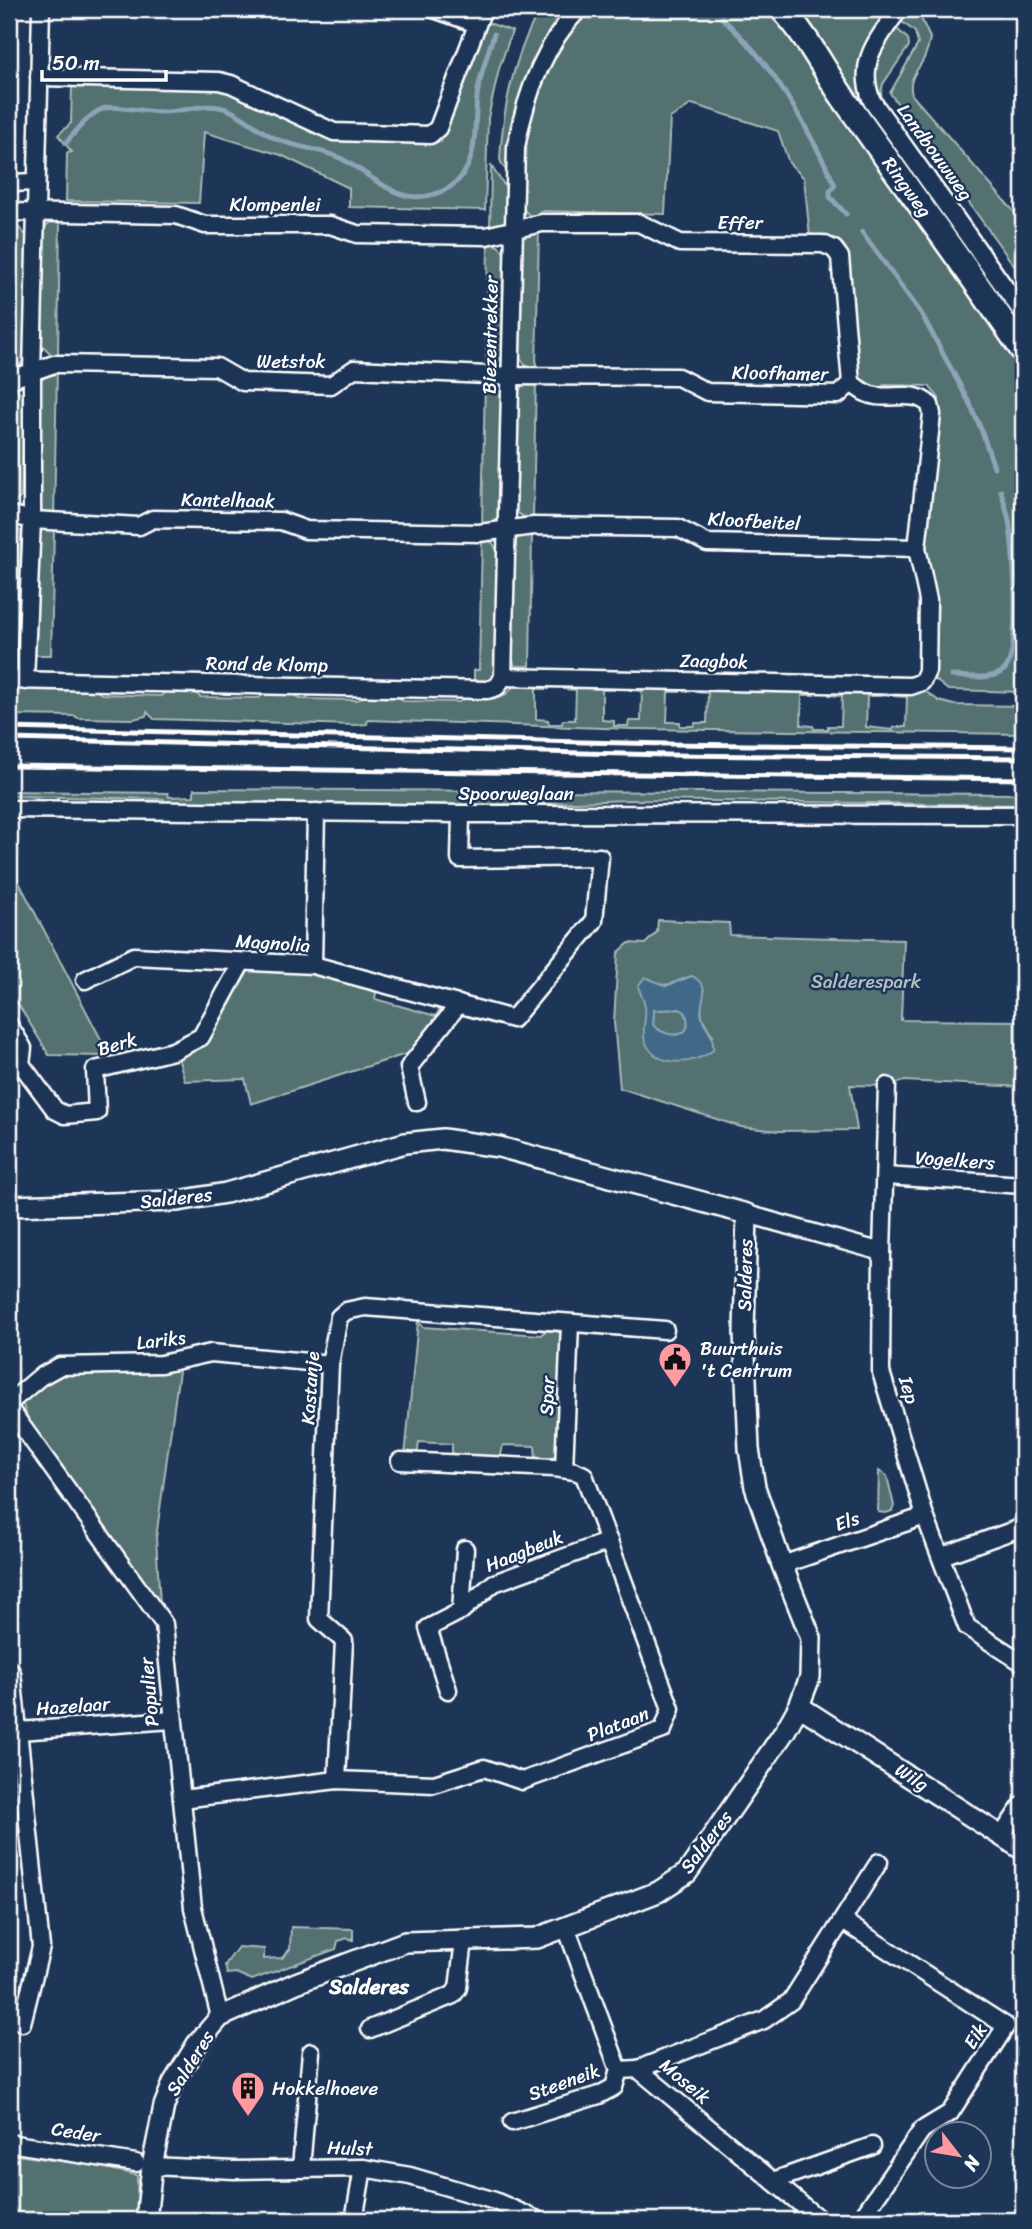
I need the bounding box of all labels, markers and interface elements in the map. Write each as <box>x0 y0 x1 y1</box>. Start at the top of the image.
scale bar <box>42 38 166 82</box>
text: 50 m <box>52 44 100 82</box>
street label: Landbouwweg <box>888 96 982 208</box>
street label: Ringweg <box>873 149 941 225</box>
street label: Klompenlei <box>229 188 321 221</box>
street label: Effer <box>718 206 764 239</box>
street label: Biezentrekker <box>472 274 508 394</box>
street label: Wetstok <box>257 345 326 378</box>
street label: Kloofhamer <box>732 356 830 390</box>
street label: Kantelhaak <box>181 483 275 517</box>
street label: Kloofbeitel <box>707 502 802 540</box>
street label: Zaagbok <box>679 644 749 678</box>
street label: Rond de Klomp <box>206 646 328 682</box>
street label: Spoorweglaan <box>458 777 574 810</box>
street label: Magnolia <box>235 924 312 962</box>
park label: Salderespark <box>811 965 922 998</box>
street label: Berk <box>93 1023 141 1065</box>
street label: Vogelkers <box>914 1141 996 1179</box>
street label: Salderes <box>138 1178 214 1218</box>
street label: Salderes <box>728 1238 762 1311</box>
street label: Lariks <box>135 1321 188 1359</box>
place label: Buurthuis 't Centrum <box>700 1332 792 1387</box>
public building icon: Buurthuis 't Centrum <box>656 1340 694 1389</box>
street label: Kastanje <box>291 1350 329 1426</box>
street label: Iep <box>889 1371 929 1408</box>
street label: Spar <box>530 1375 564 1416</box>
street label: Els <box>830 1501 864 1541</box>
street label: Haagbeuk <box>480 1520 568 1582</box>
street label: Populier <box>129 1655 168 1728</box>
street label: Hazelaar <box>35 1687 112 1725</box>
street label: Plataan <box>582 1697 654 1751</box>
street label: Wilg <box>888 1754 936 1801</box>
street label: Salderes <box>671 1803 741 1881</box>
district label: Salderes <box>328 1968 410 2006</box>
street label: Eik <box>954 2015 996 2056</box>
street label: Salderes <box>157 2023 223 2102</box>
street label: Moseik <box>652 2049 718 2113</box>
street label: Steeneik <box>523 2054 605 2110</box>
building icon: Hokkelhoeve <box>229 2069 267 2118</box>
place label: Hokkelhoeve <box>272 2072 378 2105</box>
street label: Ceder <box>49 2112 104 2152</box>
north arrow <box>923 2120 993 2190</box>
street label: Hulst <box>327 2131 375 2165</box>
text: N <box>954 2148 990 2178</box>

